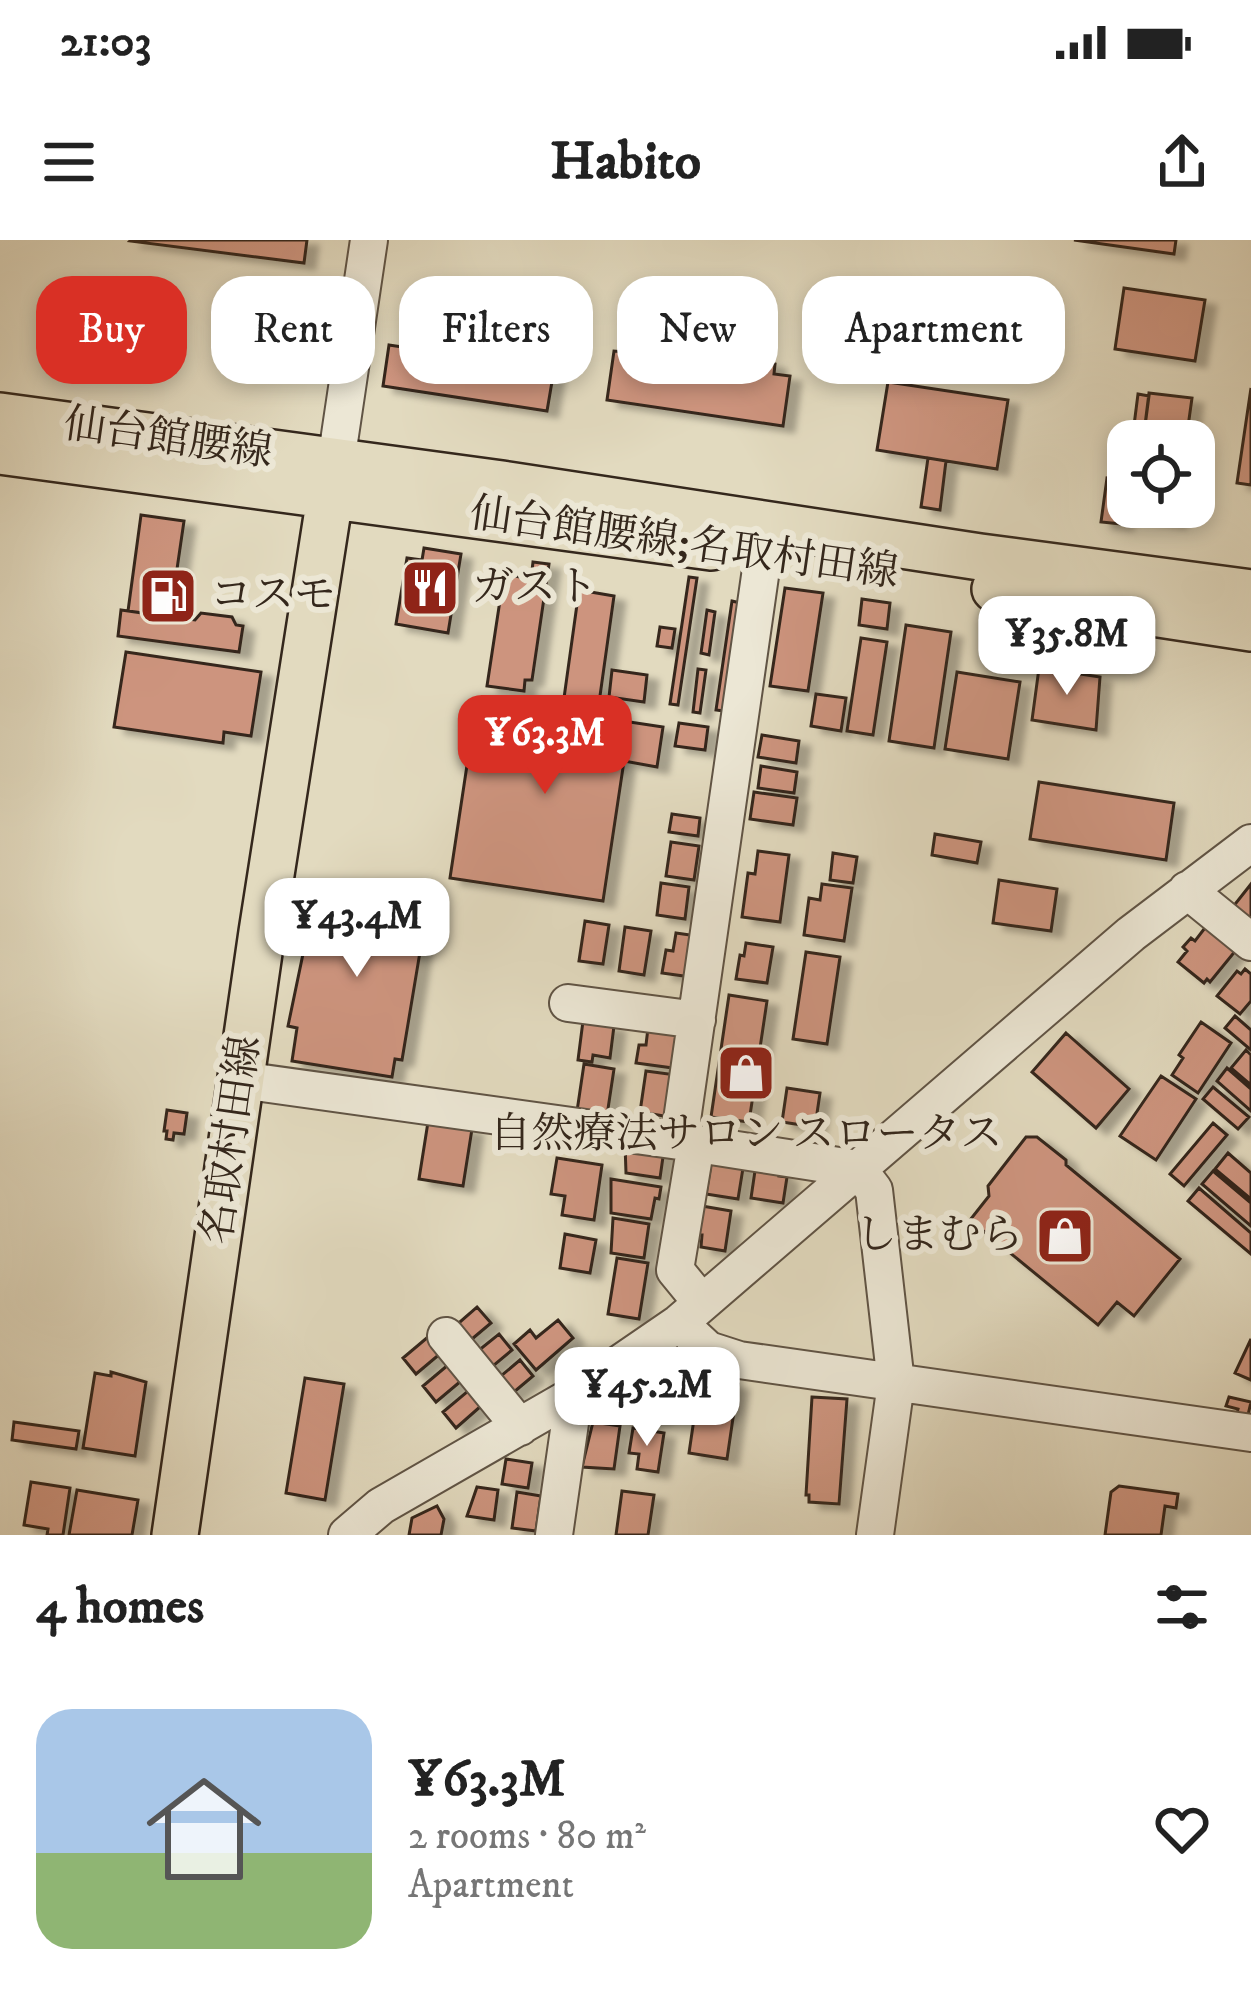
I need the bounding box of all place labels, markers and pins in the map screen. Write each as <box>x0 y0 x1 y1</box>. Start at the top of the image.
restaurant icon: ガスト <box>399 557 461 619</box>
place label: ガスト <box>472 562 598 614</box>
fuel station icon: コスモ <box>137 565 199 627</box>
place label: コスモ <box>210 570 336 622</box>
pin: ¥35.8M <box>969 596 1165 698</box>
pin: ¥63.3M <box>447 695 643 797</box>
pin: ¥43.4M <box>259 878 455 980</box>
shop icon: 自然療法サロン スロータス <box>715 1042 777 1104</box>
place label: 自然療法サロン スロータス <box>489 1109 1003 1161</box>
shop icon: しまむら <box>1034 1205 1096 1267</box>
place label: しまむら <box>855 1210 1023 1262</box>
pin: ¥45.2M <box>549 1347 745 1449</box>

